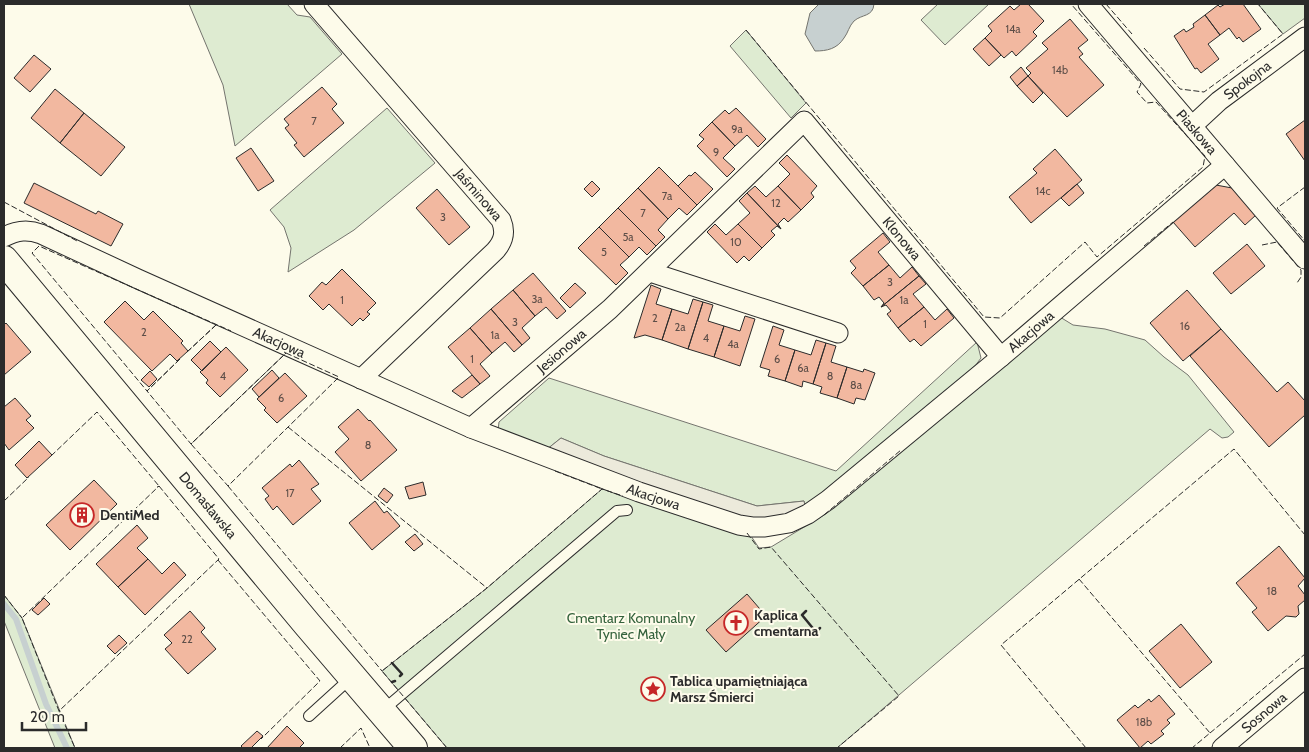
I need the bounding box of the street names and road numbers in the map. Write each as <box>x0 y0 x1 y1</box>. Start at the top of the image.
street label: Spokojna <box>1220 56 1275 104</box>
street label: Piaskowa <box>1173 106 1221 158</box>
street label: Jaśminowa <box>451 164 507 225</box>
street label: Klonowa <box>879 213 925 264</box>
street label: Akacjowa <box>1004 306 1058 356</box>
street label: Akacjowa <box>250 323 308 362</box>
street label: Jesionowa <box>532 324 590 377</box>
street label: Domasławska <box>175 468 241 542</box>
street label: Akacjowa <box>624 479 683 514</box>
street label: Sosnowa <box>1238 688 1291 737</box>

